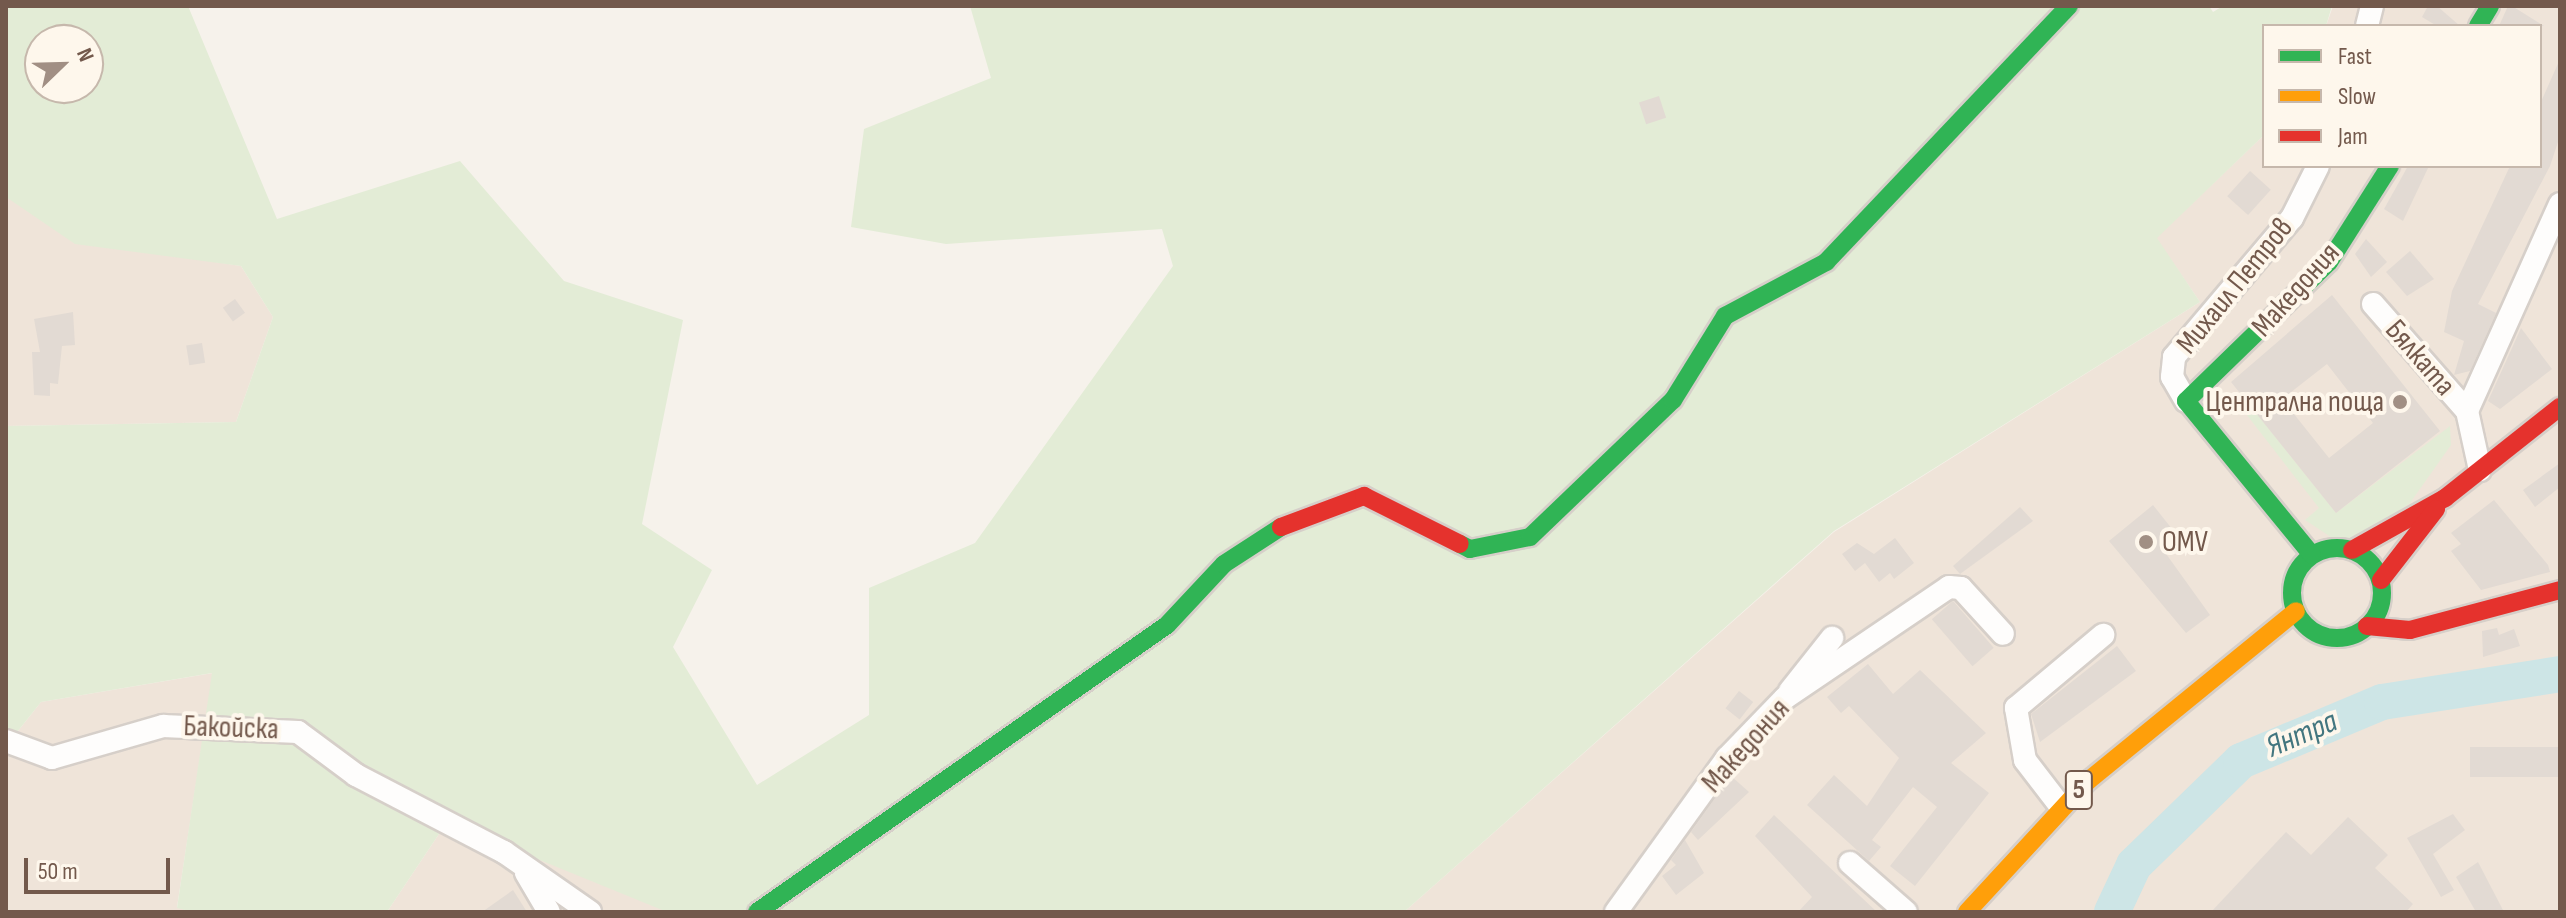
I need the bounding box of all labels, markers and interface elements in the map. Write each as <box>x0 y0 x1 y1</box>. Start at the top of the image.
north arrow <box>24 24 104 104</box>
legend <box>2262 24 2542 168</box>
text: Fast <box>2338 42 2372 71</box>
text: N <box>70 45 99 66</box>
text: Slow <box>2338 82 2376 111</box>
text: Jam <box>2338 122 2368 151</box>
street label: Михаил Петров <box>2169 211 2301 361</box>
street label: Македония <box>2244 236 2348 344</box>
street label: Бялката <box>2377 313 2463 403</box>
place label: Централна поща <box>2206 384 2384 420</box>
marker: Централна поща <box>2391 393 2409 411</box>
place label: OMV <box>2162 524 2208 560</box>
marker: OMV <box>2137 533 2155 551</box>
street label: Македония <box>1694 692 1798 800</box>
water label: Янтра <box>2261 703 2343 767</box>
street label: Бакойска <box>183 708 279 748</box>
road number: 5 <box>2063 766 2095 814</box>
scale bar <box>28 842 174 892</box>
text: 50 m <box>38 857 78 886</box>

